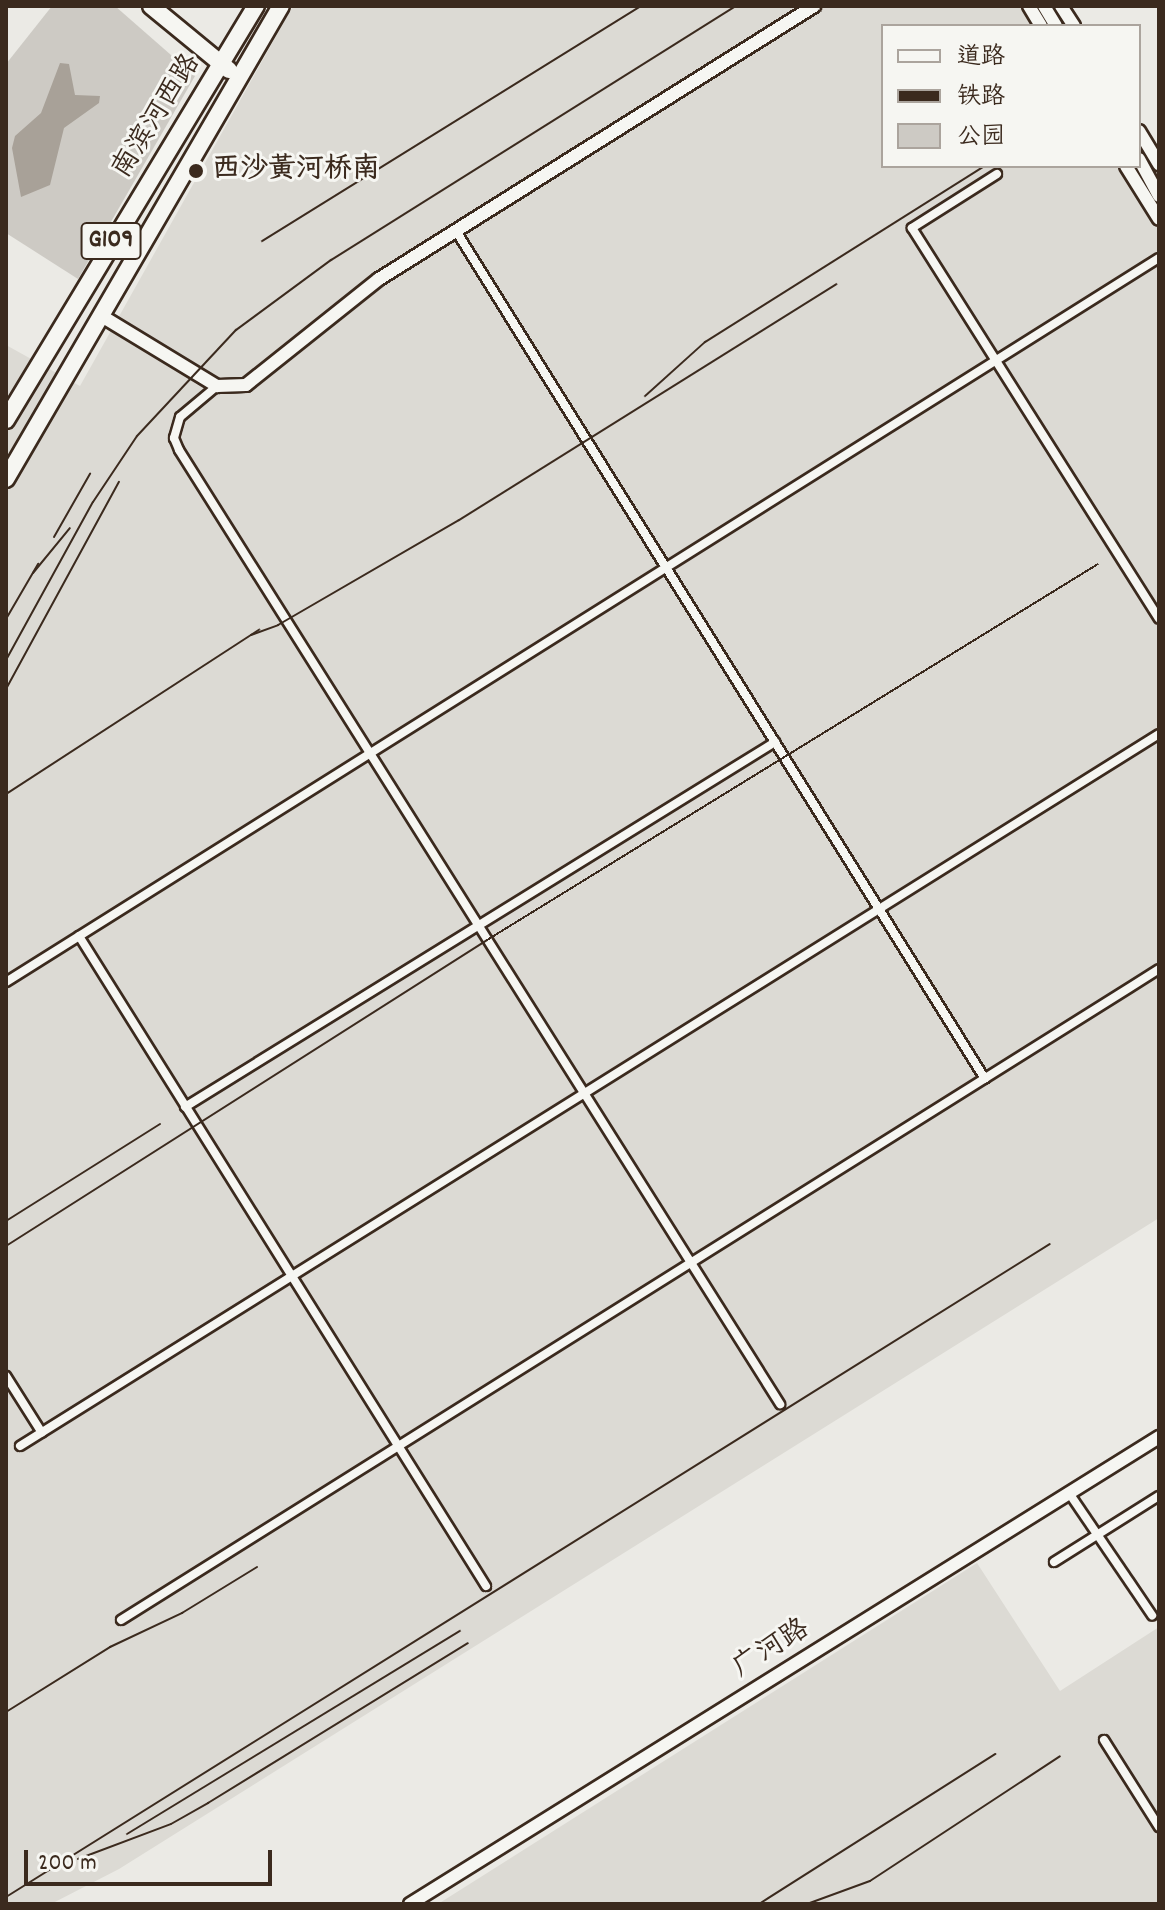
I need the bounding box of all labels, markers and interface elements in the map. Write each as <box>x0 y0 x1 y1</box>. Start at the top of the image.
legend <box>881 24 1141 168</box>
text: 道路 <box>957 41 1005 75</box>
street label: 南滨河西路 <box>107 49 209 185</box>
text: 铁路 <box>957 81 1005 115</box>
text: 公园 <box>957 121 1005 155</box>
place label: 西沙黄河桥南 <box>212 154 380 188</box>
marker: 西沙黄河桥南 <box>187 162 205 180</box>
road number: G109 <box>79 219 143 263</box>
street label: 广河路 <box>727 1613 817 1687</box>
scale bar <box>28 1834 276 1884</box>
text: 200 m <box>38 1847 97 1881</box>

